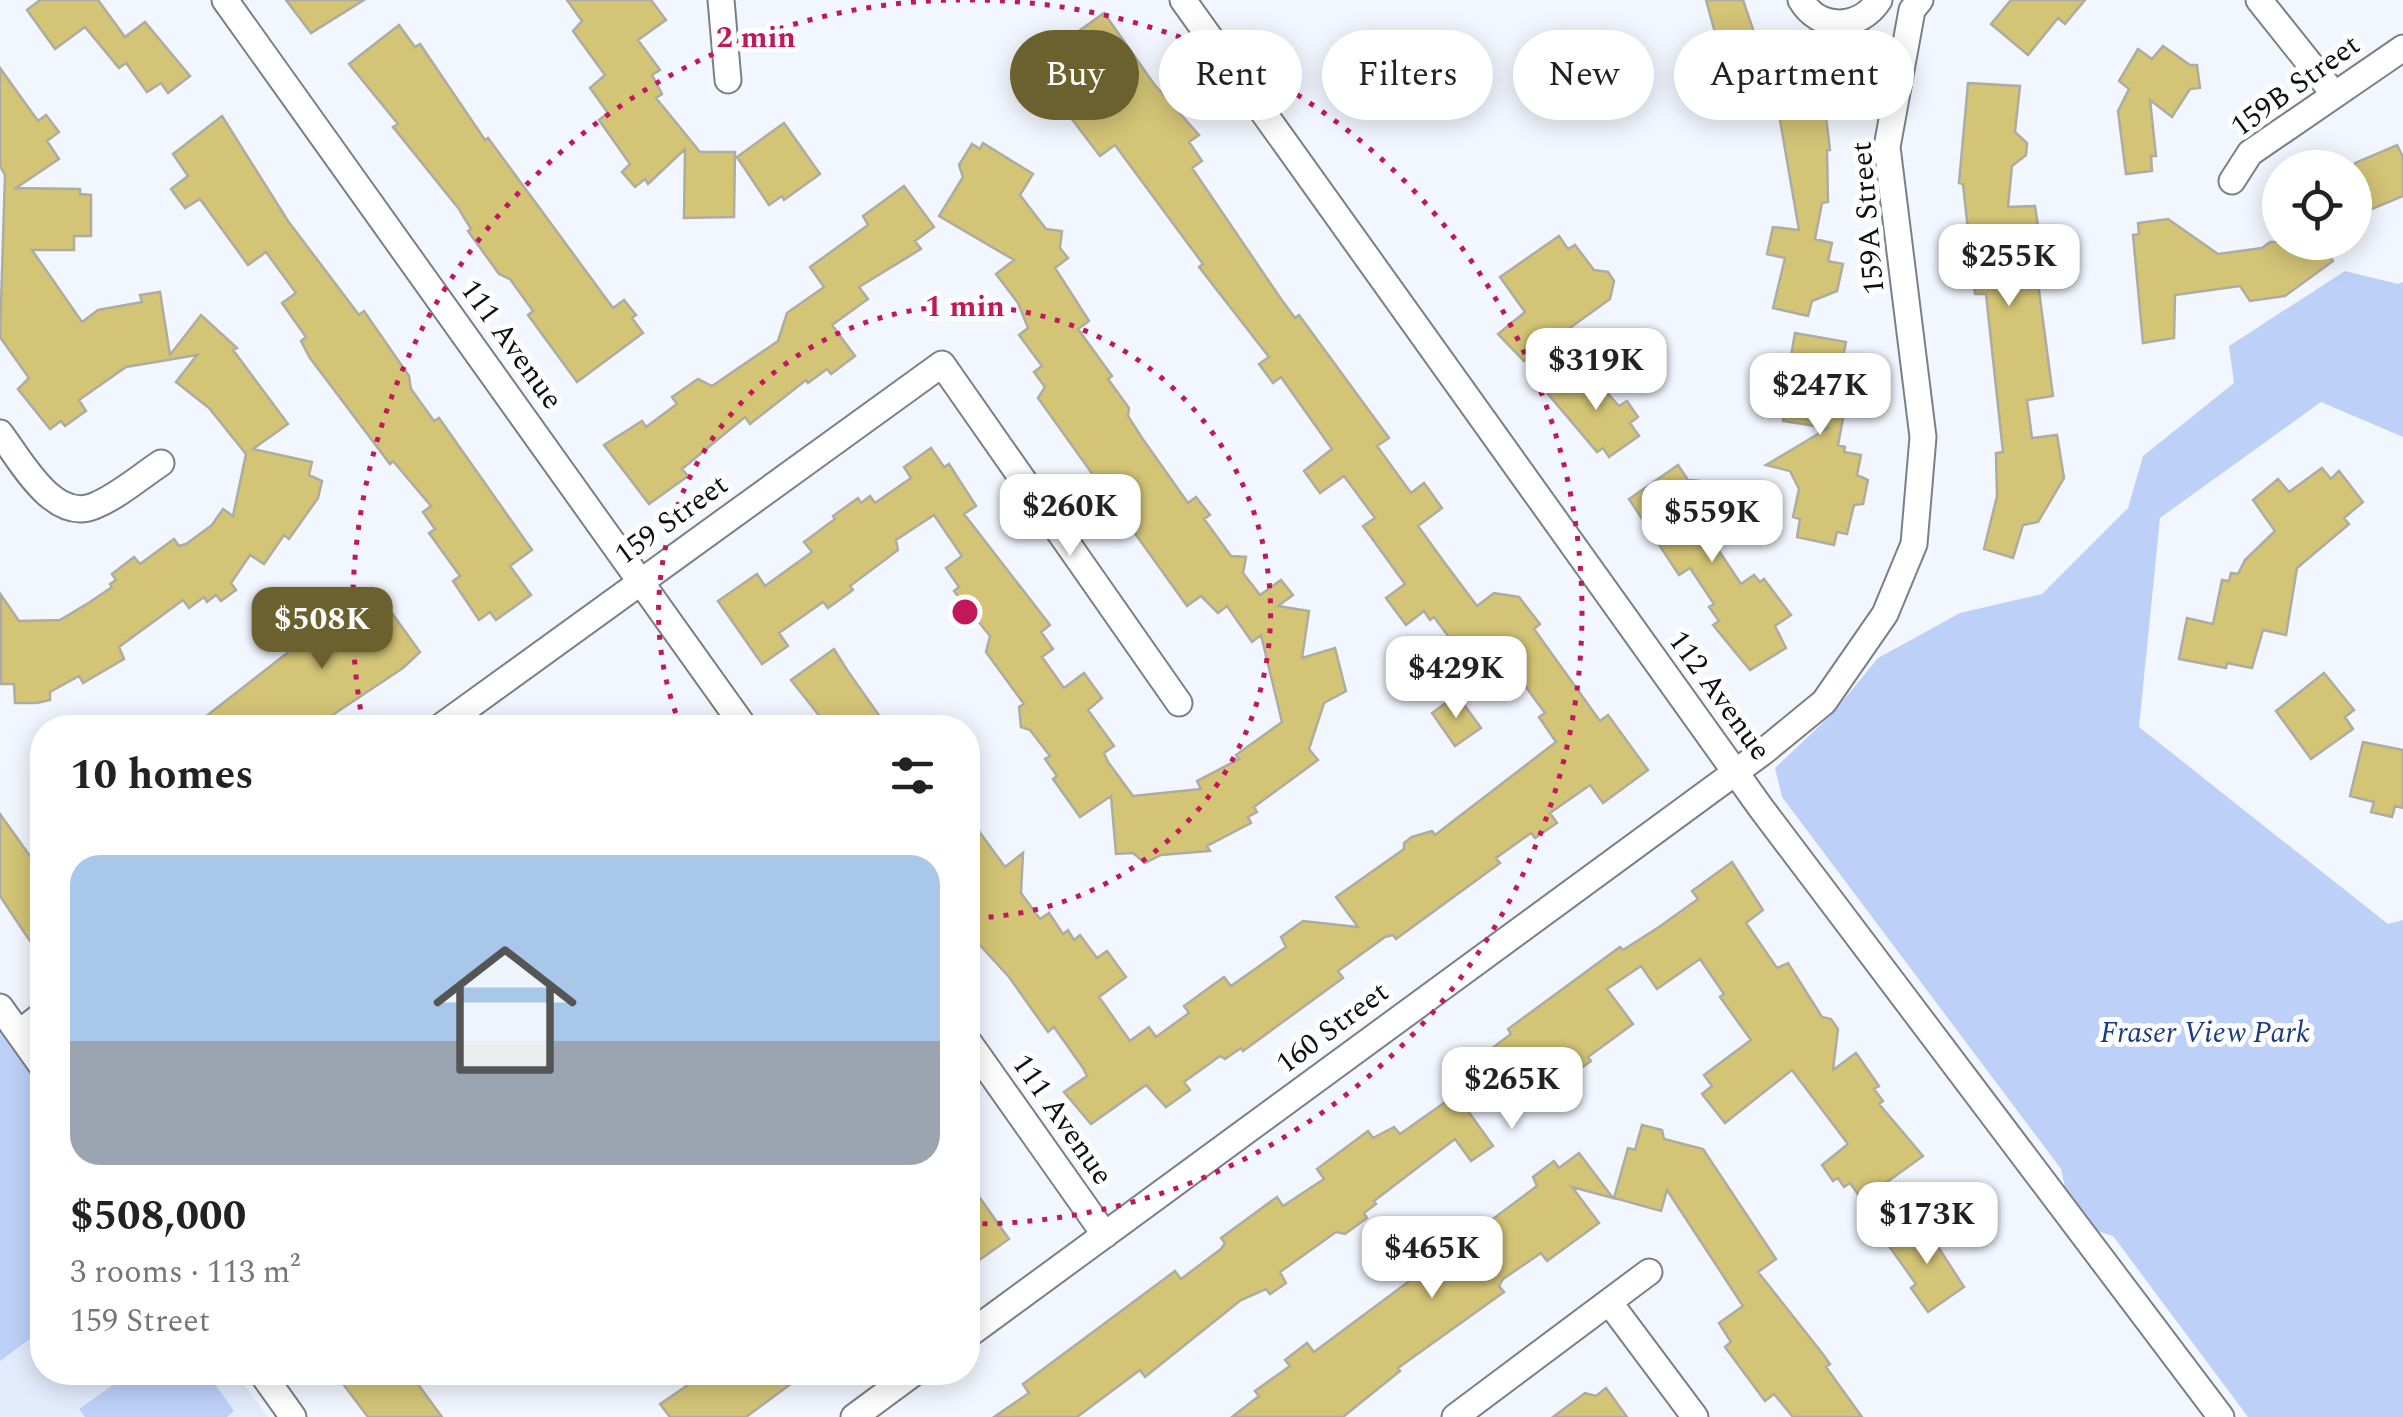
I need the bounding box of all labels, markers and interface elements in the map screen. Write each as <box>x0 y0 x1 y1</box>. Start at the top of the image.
text: 2 min <box>716 15 796 61</box>
street label: 159B Street <box>2221 23 2370 149</box>
chip: Buy <box>1010 30 1139 120</box>
chip: Rent <box>1159 30 1302 120</box>
chip: Filters <box>1322 30 1493 120</box>
chip: New <box>1513 30 1654 120</box>
chip: Apartment <box>1674 30 1914 120</box>
street label: 159A Street <box>1838 139 1898 296</box>
map controls <box>2262 150 2372 260</box>
button: locate <box>2262 150 2372 260</box>
pin: $255K <box>1939 224 2079 309</box>
text: $255K <box>1961 232 2057 281</box>
street label: 111 Avenue <box>448 270 574 419</box>
text: 1 min <box>925 284 1005 330</box>
pin: $319K <box>1526 328 1666 413</box>
text: $319K <box>1548 336 1644 385</box>
pin: $247K <box>1750 353 1890 438</box>
text: $247K <box>1772 361 1868 410</box>
street label: 159 Street <box>605 463 738 577</box>
pin: $260K <box>1000 474 1140 559</box>
pin: $559K <box>1642 480 1782 565</box>
text: $260K <box>1022 482 1118 531</box>
text: $559K <box>1664 488 1760 537</box>
pin: $508K <box>252 587 392 672</box>
centre of rings <box>947 594 983 630</box>
text: $508K <box>274 595 370 644</box>
street label: 112 Avenue <box>1656 621 1782 770</box>
pin: $429K <box>1386 636 1526 721</box>
text: $429K <box>1408 644 1504 693</box>
text: 10 homes <box>70 744 254 807</box>
icon: filters <box>885 748 940 803</box>
icon: home <box>415 920 595 1100</box>
street label: 160 Street <box>1266 970 1399 1086</box>
park label: Fraser View Park <box>2100 1010 2310 1056</box>
street label: 111 Avenue <box>1000 1044 1124 1195</box>
pin: $265K <box>1442 1047 1582 1132</box>
text: $265K <box>1464 1055 1560 1104</box>
pin: $173K <box>1857 1182 1997 1267</box>
text: $508,000 <box>70 1185 246 1248</box>
text: $173K <box>1879 1190 1975 1239</box>
pin: $465K <box>1362 1216 1502 1301</box>
text: $465K <box>1384 1224 1480 1273</box>
text: 3 rooms · 113 m² <box>70 1248 300 1297</box>
text: 159 Street <box>70 1297 210 1346</box>

